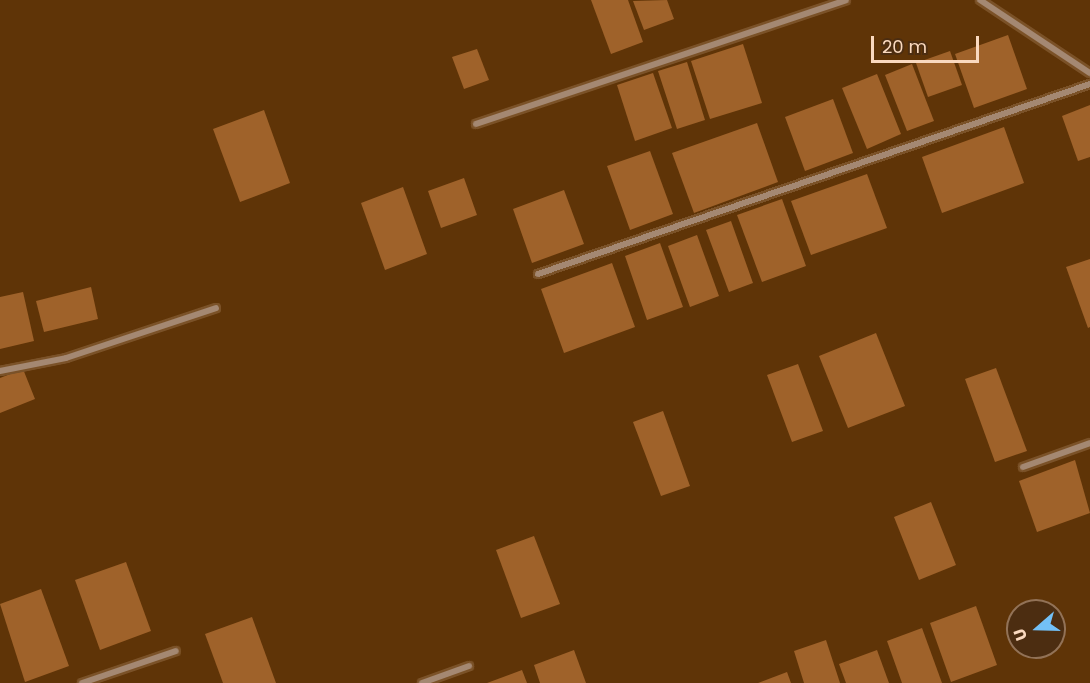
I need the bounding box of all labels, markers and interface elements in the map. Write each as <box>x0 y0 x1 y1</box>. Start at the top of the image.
scale bar <box>874 24 982 62</box>
text: 20 m <box>882 34 927 59</box>
north arrow <box>1006 599 1066 659</box>
text: U <box>1008 625 1033 644</box>

